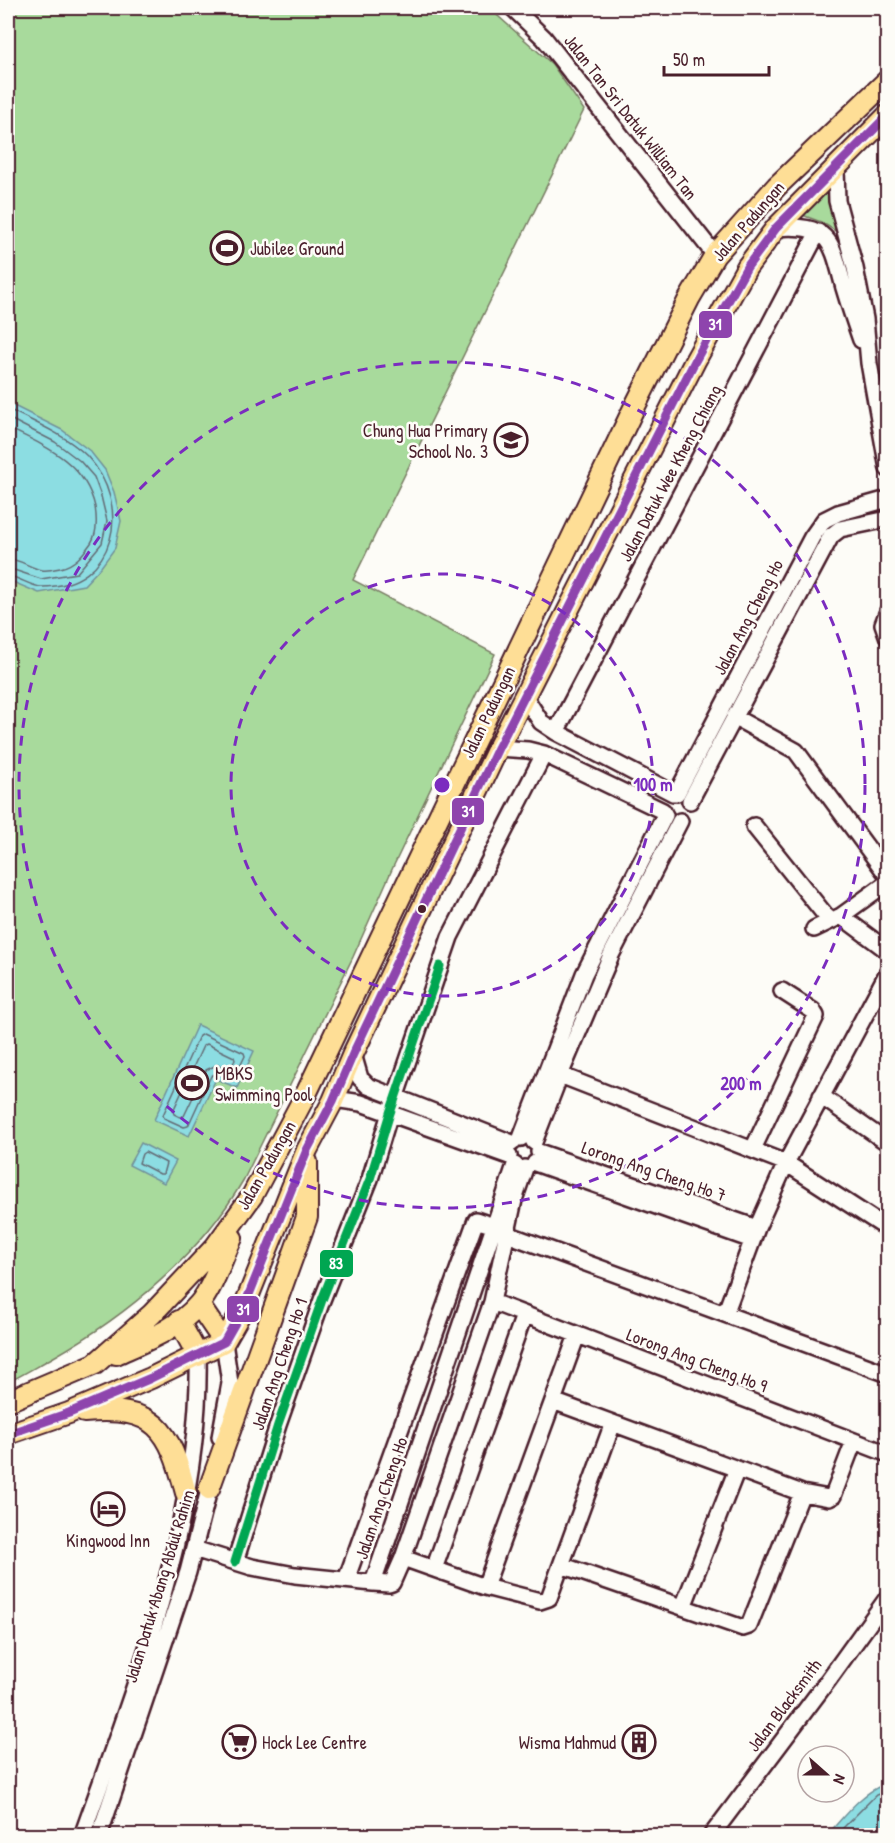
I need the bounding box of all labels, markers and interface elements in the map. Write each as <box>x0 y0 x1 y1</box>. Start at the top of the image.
street label: Jalan Tan Sri Datuk William Tan <box>558 29 704 205</box>
scale bar <box>664 39 769 77</box>
text: 50 m <box>673 47 705 72</box>
street label: Jalan Padungan <box>706 175 790 267</box>
sports icon: Jubilee Ground <box>209 230 245 266</box>
place label: Jubilee Ground <box>250 236 344 261</box>
line badge: 31 <box>698 310 733 339</box>
text: 31 <box>709 313 722 335</box>
street label: Jalan Datuk Wee Kheng Chiang <box>613 380 727 566</box>
place label: Chung Hua Primary School No. 3 <box>363 418 488 464</box>
school or university icon: Chung Hua Primary School No. 3 <box>493 422 529 458</box>
street label: Jalan Ang Cheng Ho <box>707 555 789 679</box>
street label: Jalan Padungan <box>455 662 521 762</box>
text: 100 m <box>633 772 673 797</box>
centre of rings <box>432 775 452 795</box>
line badge: 31 <box>451 797 485 826</box>
text: 31 <box>462 800 475 822</box>
unlabelled marker <box>416 903 428 915</box>
place label: MBKS Swimming Pool <box>215 1061 313 1107</box>
sports icon: MBKS Swimming Pool <box>174 1065 210 1101</box>
text: 200 m <box>721 1071 761 1096</box>
street label: Jalan Padungan <box>230 1116 302 1214</box>
street label: Lorong Ang Cheng Ho 7 <box>578 1135 730 1207</box>
line badge: 83 <box>319 1249 354 1278</box>
text: 83 <box>329 1252 343 1274</box>
line badge: 31 <box>226 1295 260 1323</box>
street label: Jalan Ang Cheng Ho 1 <box>245 1295 313 1433</box>
text: 31 <box>237 1298 250 1320</box>
street label: Lorong Ang Cheng Ho 9 <box>623 1322 771 1398</box>
street label: Jalan Ang Cheng Ho <box>348 1434 414 1562</box>
street label: Jalan Datuk Abang Abdul Rahim <box>118 1487 200 1685</box>
hotel icon: Kingwood Inn <box>90 1491 126 1527</box>
place label: Kingwood Inn <box>66 1528 150 1553</box>
street label: Jalan Blacksmith <box>741 1653 827 1757</box>
supermarket icon: Hock Lee Centre <box>221 1724 257 1760</box>
building icon: Wisma Mahmud <box>621 1724 657 1760</box>
place label: Hock Lee Centre <box>262 1730 367 1755</box>
place label: Wisma Mahmud <box>519 1730 616 1755</box>
north arrow <box>796 1744 856 1804</box>
text: N <box>828 1771 852 1788</box>

